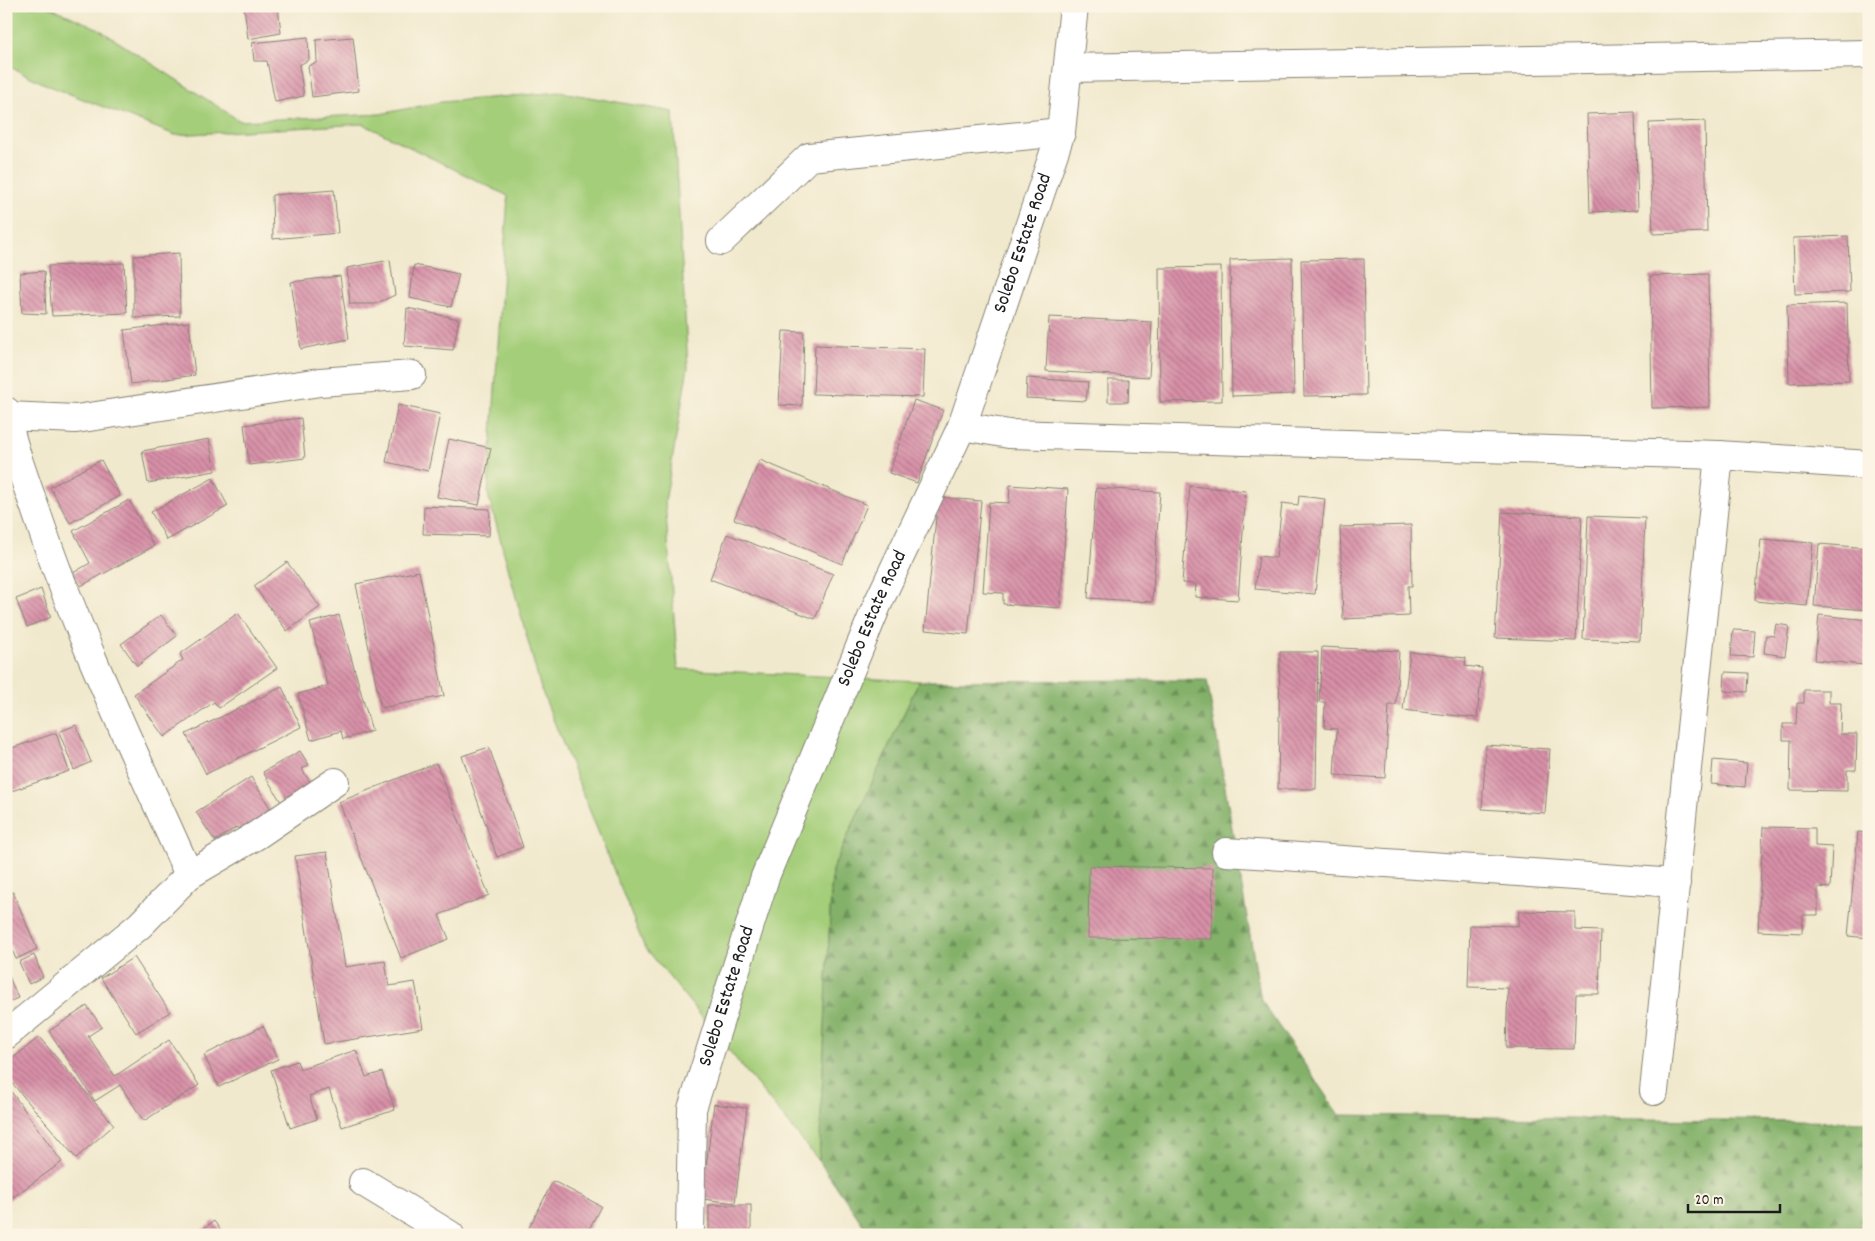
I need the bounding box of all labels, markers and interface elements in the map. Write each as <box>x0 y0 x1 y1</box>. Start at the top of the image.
street label: Solebo Estate Road <box>987 170 1060 317</box>
street label: Solebo Estate Road <box>831 546 915 691</box>
street label: Solebo Estate Road <box>692 923 763 1070</box>
scale bar <box>1688 1181 1780 1213</box>
text: 20 m <box>1695 1190 1723 1212</box>

